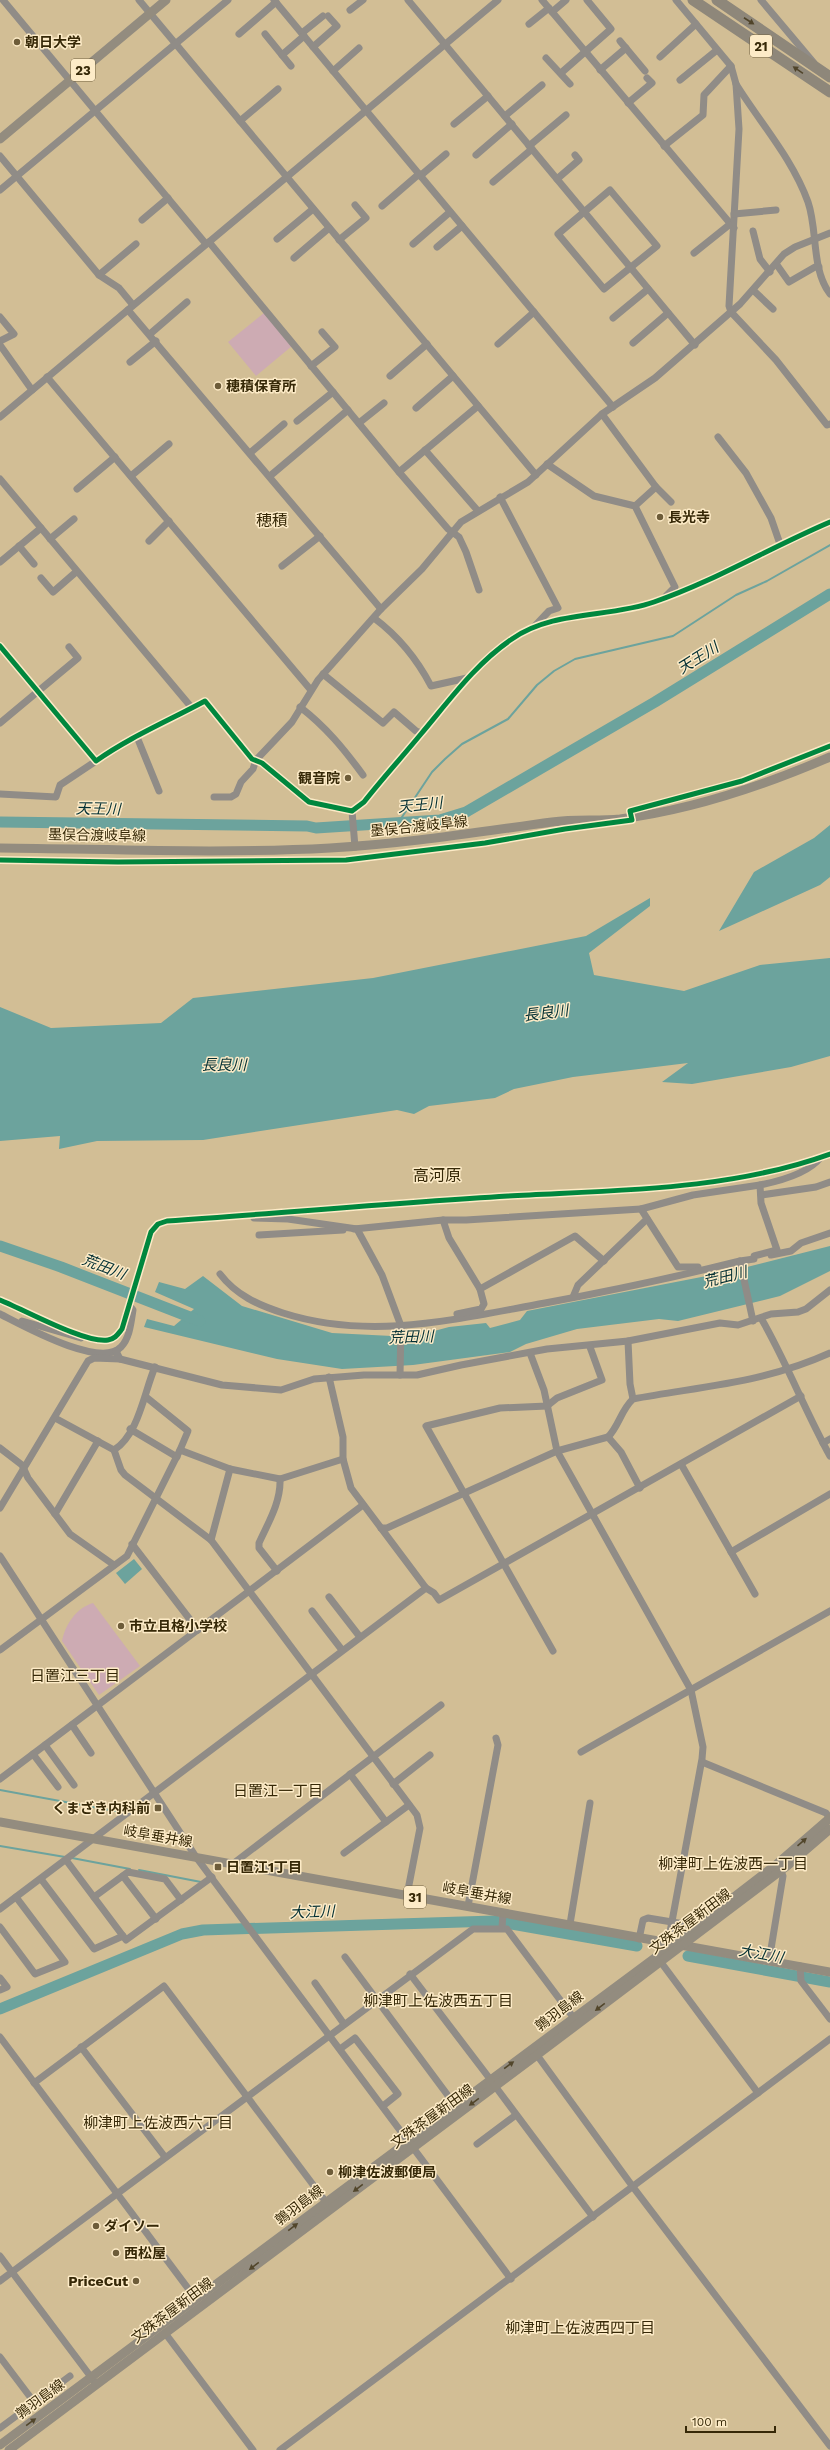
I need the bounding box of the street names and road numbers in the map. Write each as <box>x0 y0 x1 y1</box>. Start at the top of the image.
road number: 21 <box>750 35 772 57</box>
road number: 23 <box>71 59 95 81</box>
street label: 墨俣合渡岐阜線 <box>369 813 469 839</box>
street label: 墨俣合渡岐阜線 <box>48 826 146 844</box>
street label: 岐阜垂井線 <box>122 1822 194 1850</box>
street label: 岐阜垂井線 <box>441 1879 513 1907</box>
street label: 文殊茶屋新田線 <box>646 1885 734 1957</box>
road number: 31 <box>404 1886 426 1908</box>
street label: 鶉羽島線 <box>532 1988 586 2034</box>
street label: 文殊茶屋新田線 <box>388 2081 476 2151</box>
street label: 鶉羽島線 <box>272 2182 326 2228</box>
street label: 文殊茶屋新田線 <box>128 2274 216 2346</box>
street label: 鶉羽島線 <box>13 2376 67 2422</box>

